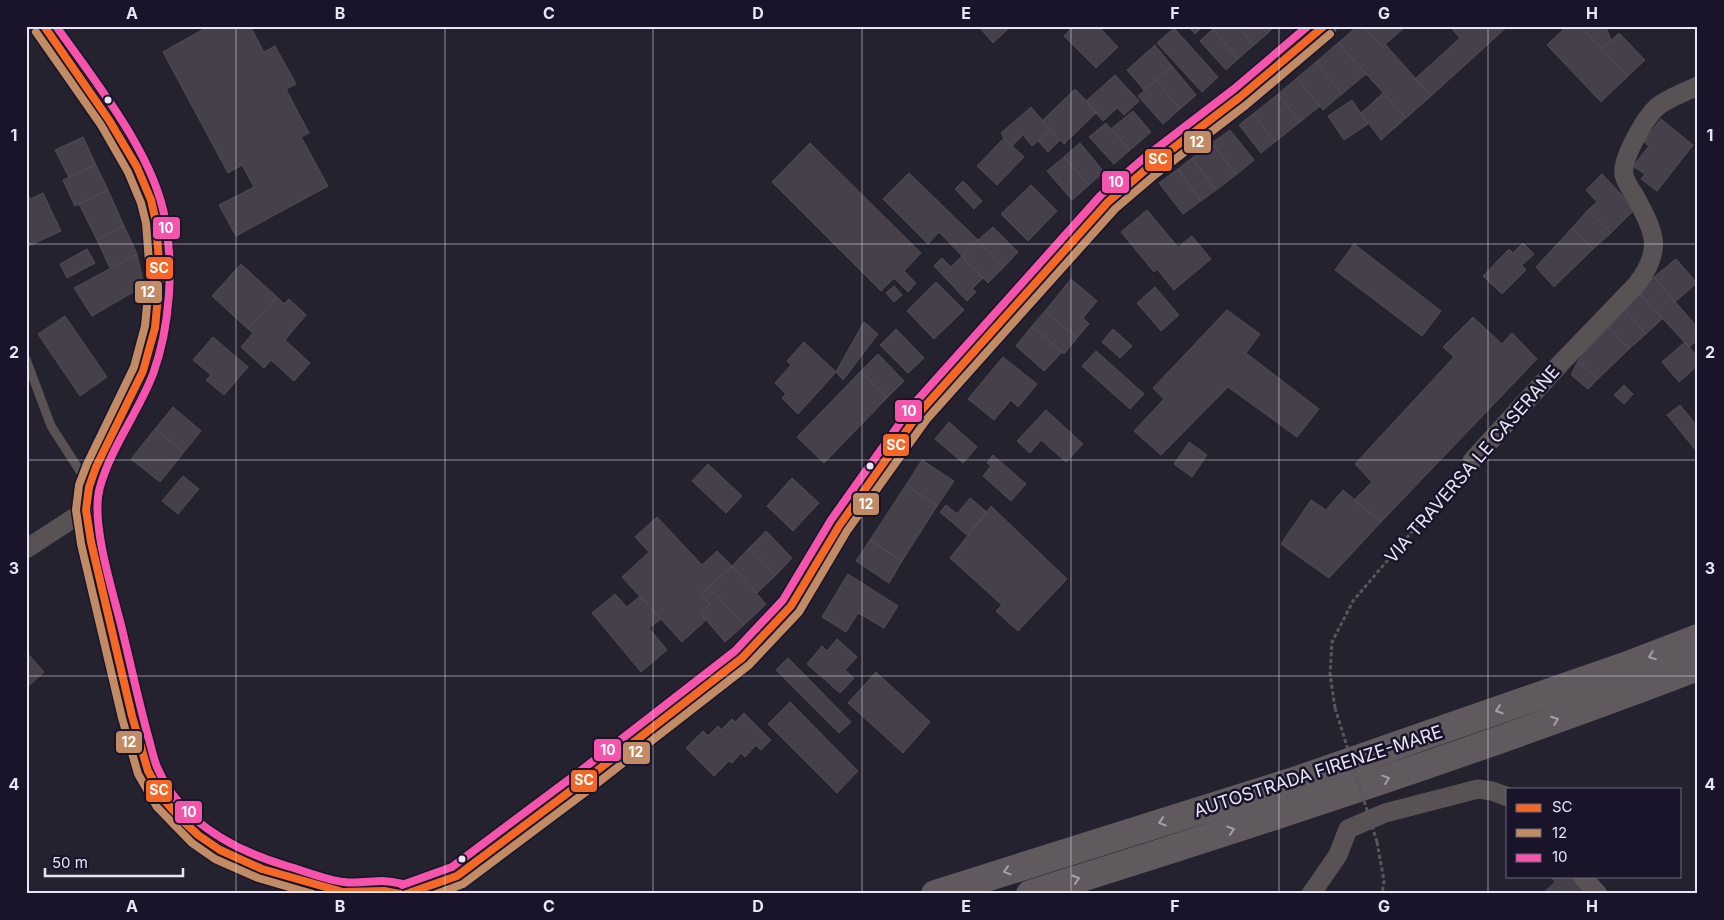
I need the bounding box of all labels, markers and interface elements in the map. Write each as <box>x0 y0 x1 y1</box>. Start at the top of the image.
text: A <box>126 3 138 23</box>
text: B <box>335 3 345 23</box>
text: C <box>543 3 555 23</box>
text: D <box>752 3 764 23</box>
text: E <box>961 3 971 23</box>
text: F <box>1170 3 1180 23</box>
text: G <box>1378 3 1390 23</box>
text: H <box>1586 3 1598 23</box>
unlabelled marker <box>103 95 113 105</box>
text: 1 <box>11 125 17 145</box>
text: 1 <box>1707 125 1713 145</box>
line badge: 12 <box>1183 130 1212 154</box>
text: 12 <box>1190 133 1205 150</box>
line badge: SC <box>1144 148 1173 172</box>
text: SC <box>1148 150 1168 167</box>
line badge: 10 <box>1101 170 1130 194</box>
text: 10 <box>1108 173 1124 190</box>
line badge: 10 <box>152 216 181 240</box>
text: 10 <box>158 219 174 236</box>
line badge: SC <box>145 256 174 280</box>
text: SC <box>149 259 169 276</box>
line badge: 12 <box>134 280 163 304</box>
text: 12 <box>141 283 156 300</box>
text: 2 <box>9 342 19 362</box>
text: 2 <box>1705 342 1715 362</box>
street label: VIA TRAVERSA LE CASERANE <box>1380 361 1564 567</box>
line badge: 10 <box>894 399 923 423</box>
text: 10 <box>901 402 917 419</box>
line badge: SC <box>882 433 910 457</box>
text: SC <box>886 436 906 453</box>
unlabelled marker <box>865 461 875 471</box>
line badge: 12 <box>852 492 880 516</box>
text: 12 <box>859 495 874 512</box>
text: 3 <box>9 558 19 578</box>
text: 3 <box>1705 558 1715 578</box>
one-way arrow <box>1648 650 1657 660</box>
one-way arrow <box>1495 704 1504 714</box>
one-way arrow <box>1551 716 1559 726</box>
street label: AUTOSTRADA FIRENZE-MARE <box>1191 721 1445 821</box>
line badge: 12 <box>115 730 143 754</box>
text: 12 <box>122 733 137 750</box>
line badge: 10 <box>593 738 622 762</box>
text: 10 <box>600 741 616 758</box>
line badge: 12 <box>622 741 651 765</box>
text: 12 <box>629 743 644 760</box>
line badge: SC <box>570 769 598 793</box>
text: SC <box>574 771 594 788</box>
text: 4 <box>9 774 20 794</box>
text: 4 <box>1705 774 1716 794</box>
one-way arrow <box>1381 775 1389 785</box>
line badge: SC <box>145 779 173 803</box>
text: SC <box>149 781 169 798</box>
legend <box>1506 788 1682 878</box>
text: SC <box>1552 797 1573 816</box>
line badge: 10 <box>174 800 203 824</box>
text: 10 <box>181 803 197 820</box>
one-way arrow <box>1159 817 1167 827</box>
text: 12 <box>1552 823 1567 842</box>
one-way arrow <box>1227 826 1235 836</box>
scale bar <box>45 845 182 877</box>
text: 10 <box>1552 847 1568 866</box>
text: 50 m <box>52 853 88 872</box>
unlabelled marker <box>457 854 467 864</box>
one-way arrow <box>1004 865 1012 875</box>
one-way arrow <box>1072 875 1080 885</box>
text: A <box>126 896 138 916</box>
text: B <box>335 896 345 916</box>
text: C <box>543 896 555 916</box>
text: D <box>752 896 764 916</box>
text: E <box>961 896 971 916</box>
text: F <box>1170 896 1180 916</box>
text: G <box>1378 896 1390 916</box>
text: H <box>1586 896 1598 916</box>

